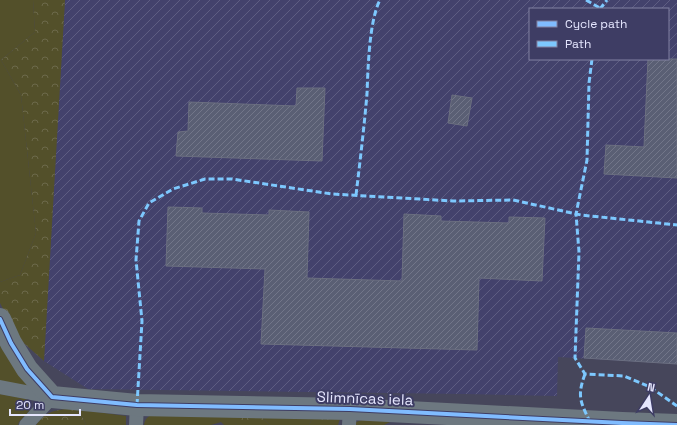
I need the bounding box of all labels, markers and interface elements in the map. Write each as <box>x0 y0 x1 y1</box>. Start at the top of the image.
legend <box>529 8 669 60</box>
text: Cycle path <box>565 16 627 32</box>
text: Path <box>565 36 591 52</box>
north arrow <box>629 377 669 417</box>
text: N <box>646 380 656 395</box>
street label: Slimnīcas iela <box>316 387 414 409</box>
scale bar <box>10 391 80 417</box>
text: 20 m <box>16 397 44 413</box>

